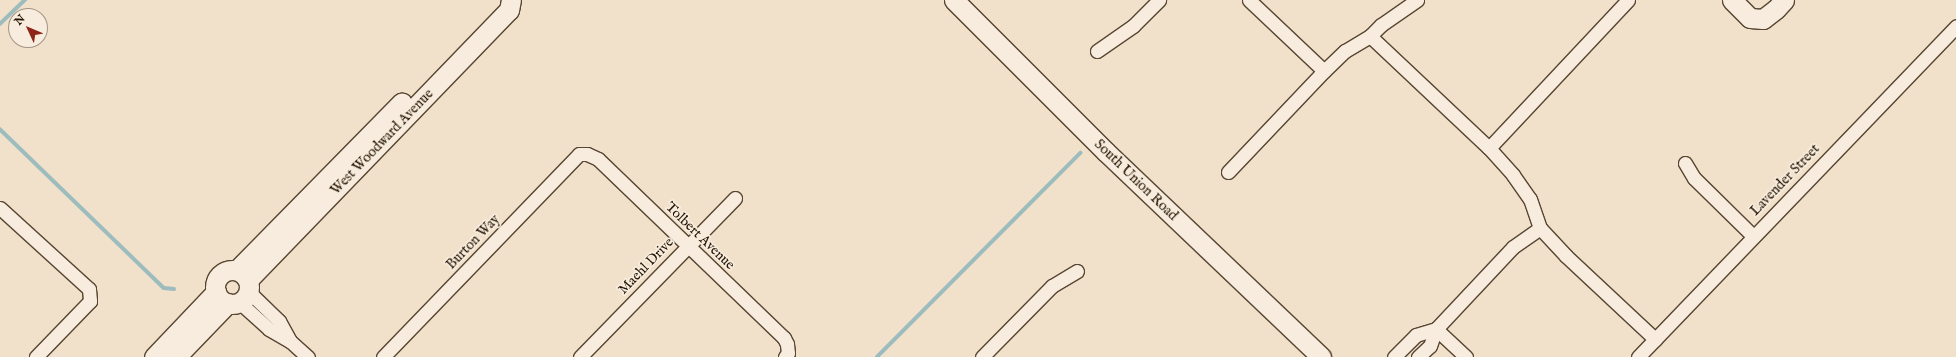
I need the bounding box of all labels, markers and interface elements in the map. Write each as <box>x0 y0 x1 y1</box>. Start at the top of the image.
north arrow <box>8 8 48 48</box>
text: N <box>12 12 28 29</box>
street label: West Woodward Avenue <box>327 86 437 198</box>
street label: South Union Road <box>1091 136 1181 224</box>
street label: Lavender Street <box>1747 141 1823 219</box>
street label: Tolbert Avenue <box>662 199 738 273</box>
street label: Burton Way <box>443 211 503 273</box>
street label: Maehl Drive <box>615 234 677 298</box>

